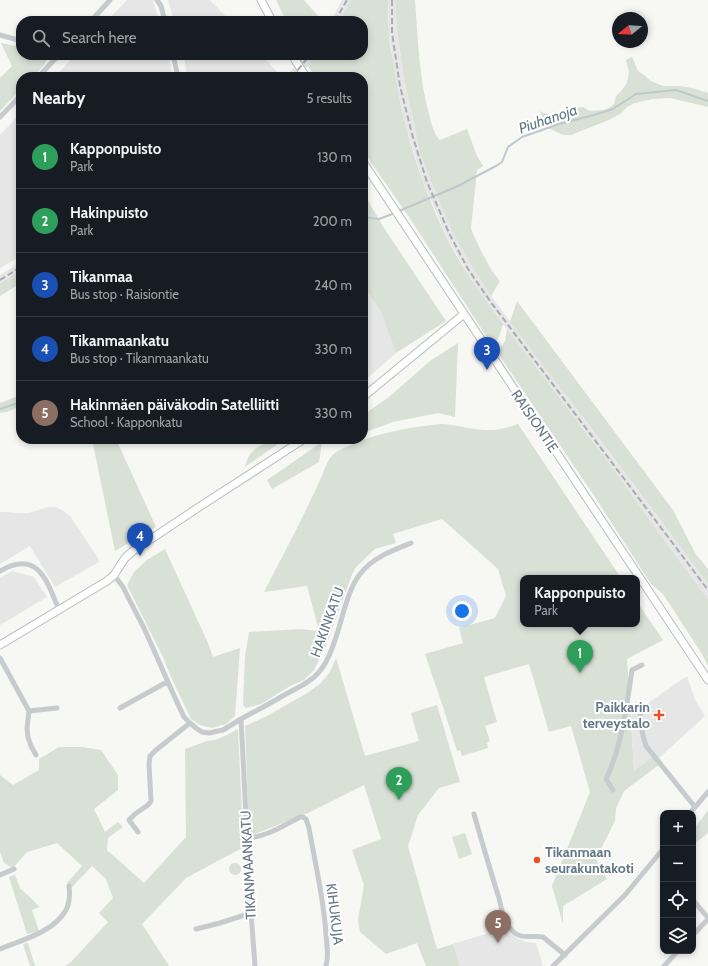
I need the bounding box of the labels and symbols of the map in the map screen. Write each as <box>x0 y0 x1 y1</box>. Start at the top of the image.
north arrow <box>612 12 648 48</box>
water label: Piuhanoja <box>516 101 580 137</box>
pin: 3 <box>474 337 500 370</box>
street label: RAISIONTIE <box>507 386 563 456</box>
pin: 4 <box>127 523 153 556</box>
street label: HAKINKATU <box>306 585 348 659</box>
your location <box>452 601 472 621</box>
pin: 1 <box>567 640 593 673</box>
place label: Paikkarin terveystalo <box>583 698 650 732</box>
marker: Paikkarin terveystalo <box>653 709 665 721</box>
pin: 2 <box>386 767 412 800</box>
street label: TIKANMAANKATU <box>236 810 260 920</box>
place label: Tikanmaan seurakuntakoti <box>545 843 634 877</box>
marker: Tikanmaan seurakuntakoti <box>532 855 542 865</box>
street label: KIHUKUJA <box>322 882 348 946</box>
pin: 5 <box>485 910 511 943</box>

